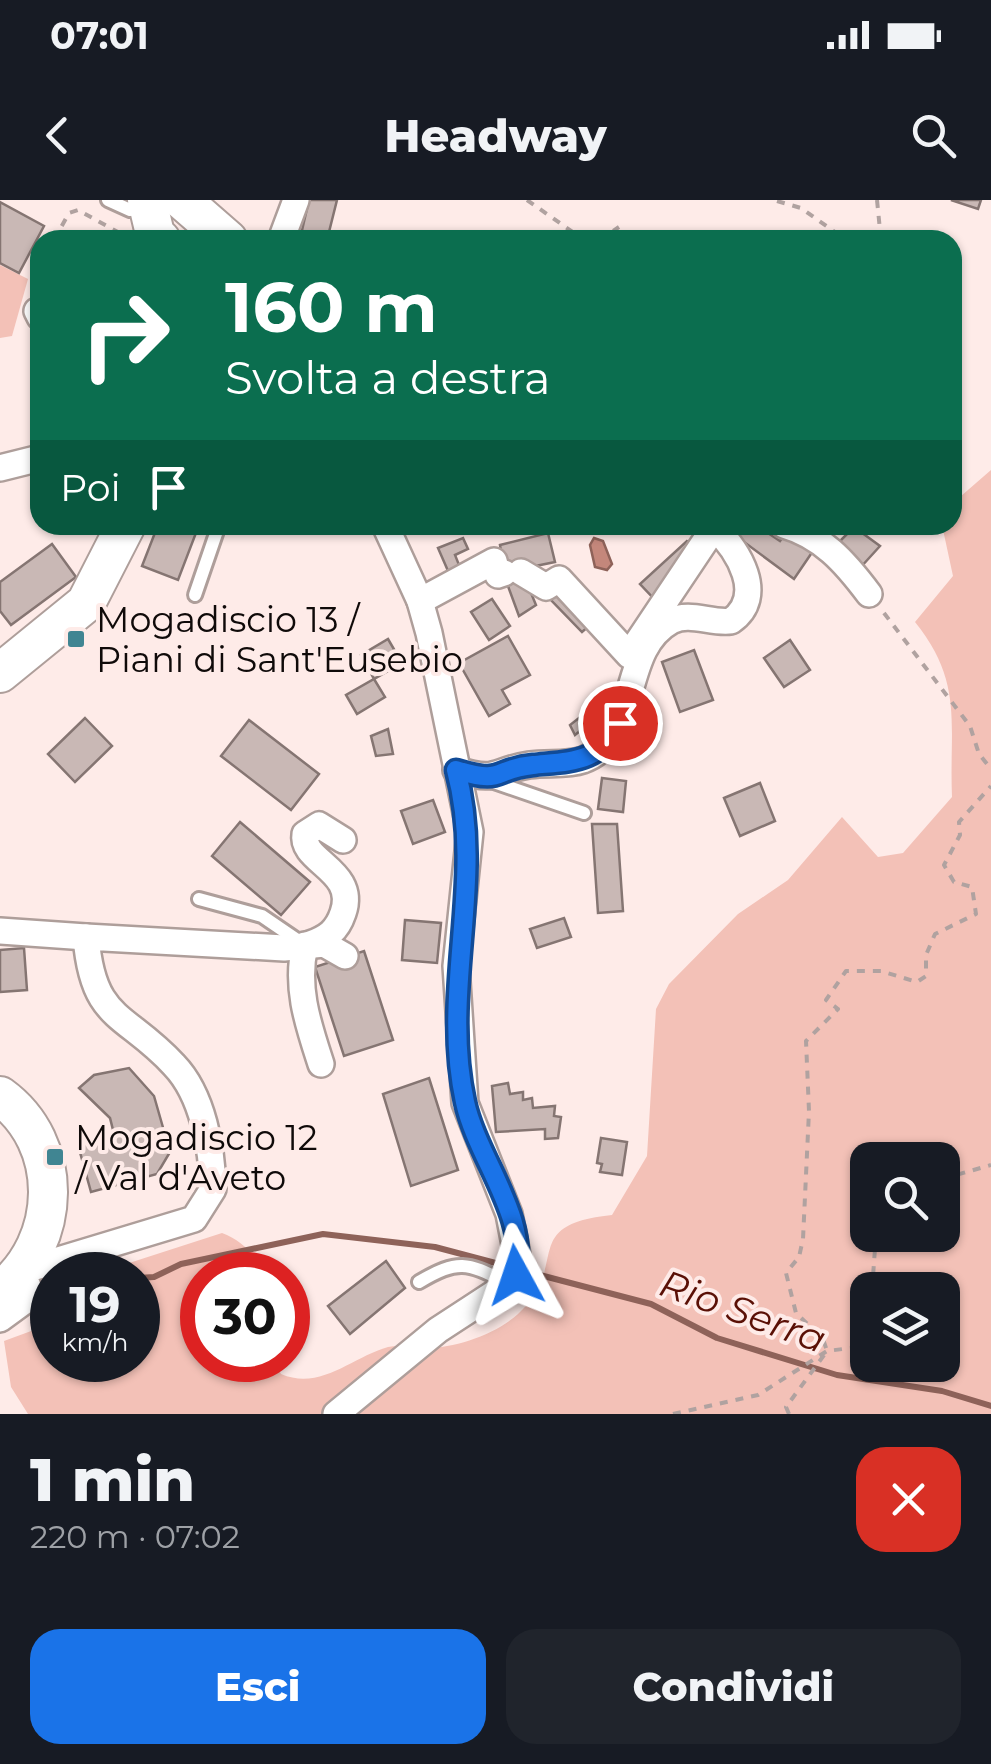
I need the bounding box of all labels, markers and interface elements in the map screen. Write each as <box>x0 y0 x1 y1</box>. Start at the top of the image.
text: 07:01 <box>50 12 149 59</box>
icon: back <box>30 108 85 163</box>
text: Headway <box>384 108 607 163</box>
icon: search <box>906 108 961 163</box>
text: 160 m <box>225 264 438 350</box>
icon: right <box>60 270 190 400</box>
text: Svolta a destra <box>225 350 551 405</box>
icon: arrive <box>141 460 196 515</box>
text: Poi <box>60 464 121 511</box>
place label: Mogadiscio 13 / Piani di Sant'Eusebio <box>96 598 463 681</box>
marker: Mogadiscio 13 / Piani di Sant'Eusebio <box>65 628 87 650</box>
pin <box>578 681 663 766</box>
icon: arrive <box>593 696 648 751</box>
place label: Mogadiscio 12 / Val d'Aveto <box>74 1116 318 1199</box>
map controls <box>850 1142 960 1382</box>
button: search <box>850 1142 960 1252</box>
marker: Mogadiscio 12 / Val d'Aveto <box>44 1146 66 1168</box>
position arrow <box>464 1223 568 1327</box>
speed limit sign: 30 <box>180 1252 310 1382</box>
water label: Rio Serra <box>654 1259 832 1363</box>
button: layers <box>850 1272 960 1382</box>
text: 19 <box>69 1274 121 1335</box>
text: km/h <box>62 1327 128 1357</box>
text: 1 min <box>30 1443 195 1516</box>
button: close <box>856 1447 961 1552</box>
text: 220 m · 07:02 <box>30 1517 240 1556</box>
button: Esci <box>30 1629 486 1744</box>
button: Condividi <box>506 1629 961 1744</box>

